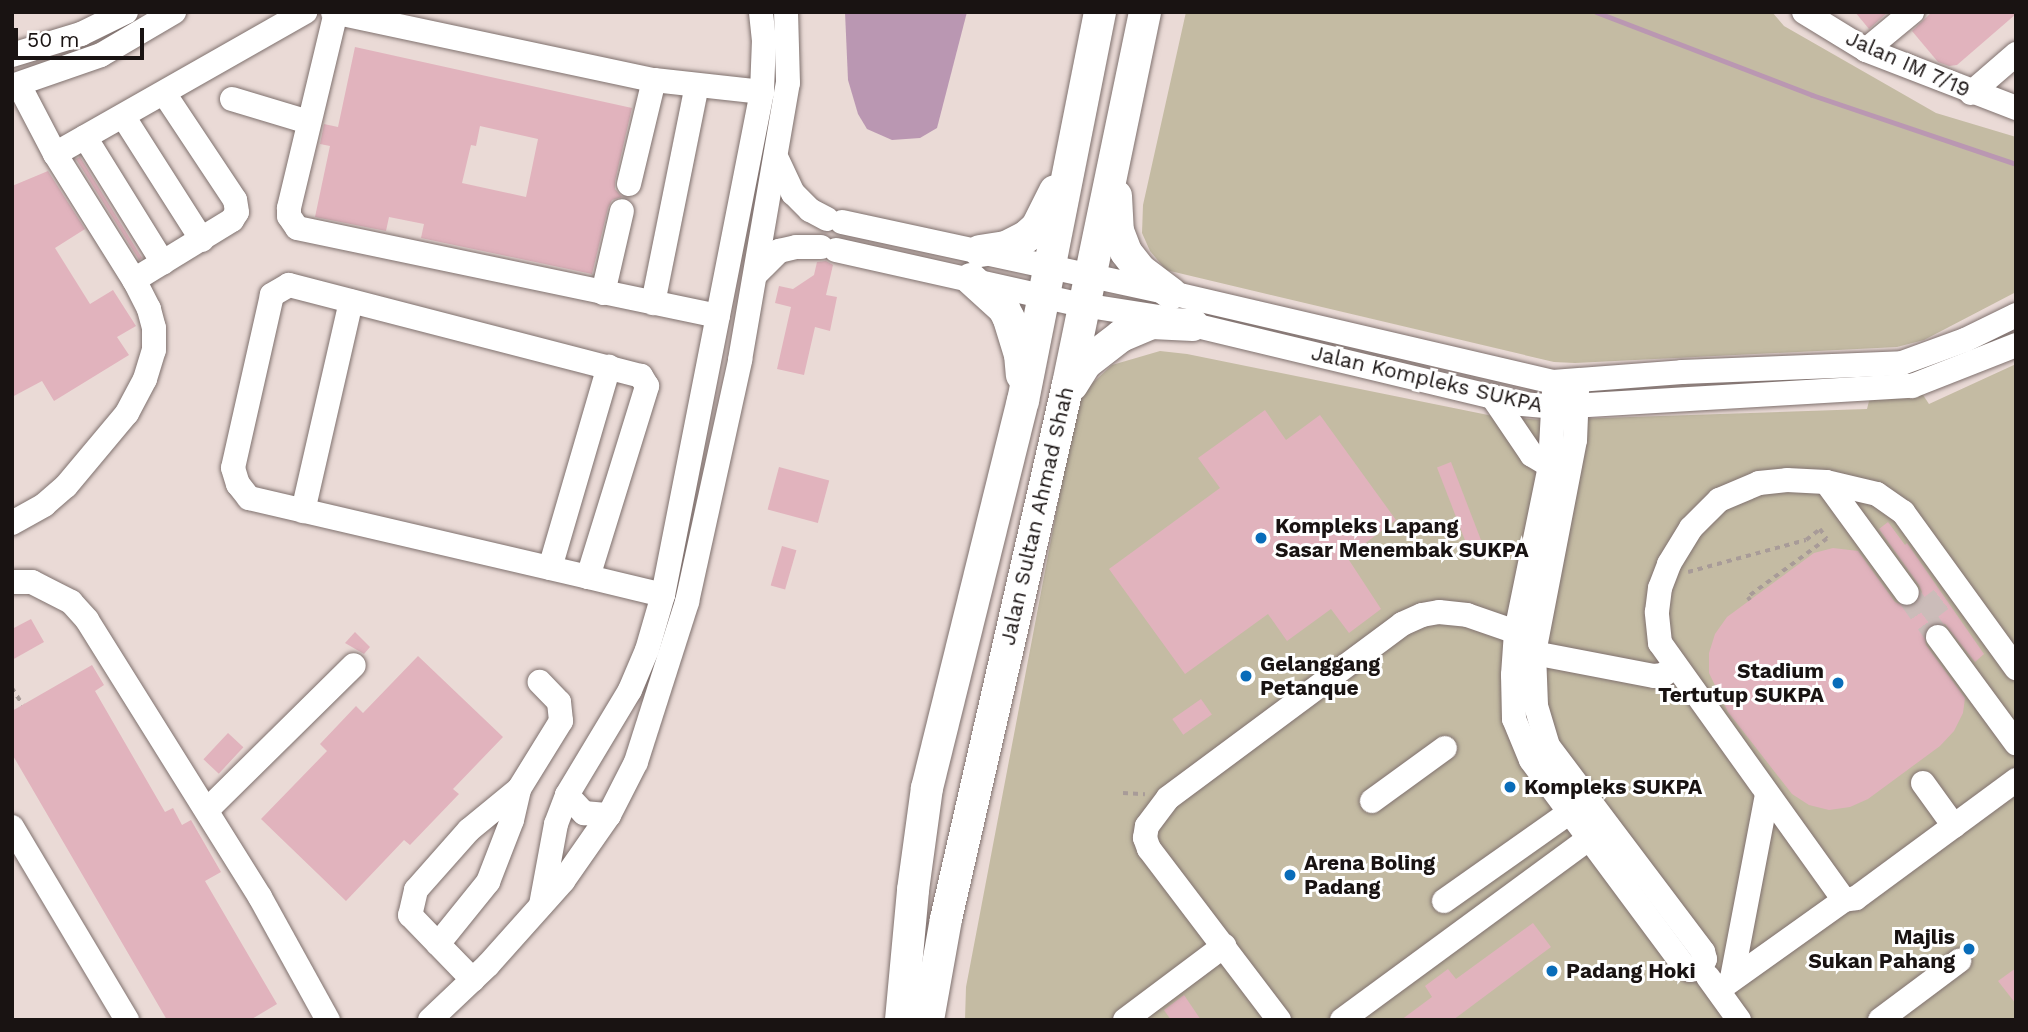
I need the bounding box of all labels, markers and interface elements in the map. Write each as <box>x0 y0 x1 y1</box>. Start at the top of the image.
scale bar <box>18 14 147 58</box>
street label: Jalan IM 7/19 <box>1842 25 1974 103</box>
text: 50 m <box>27 27 79 52</box>
street label: Jalan Kompleks SUKPA <box>1309 340 1545 418</box>
street label: Jalan Sultan Ahmad Shah <box>995 384 1079 648</box>
place label: Kompleks Lapang Sasar Menembak SUKPA <box>1275 513 1529 563</box>
marker: Kompleks Lapang Sasar Menembak SUKPA <box>1253 530 1269 546</box>
place label: Gelanggang Petanque <box>1260 651 1380 701</box>
place label: Stadium Tertutup SUKPA <box>1658 658 1824 708</box>
marker: Gelanggang Petanque <box>1238 668 1254 684</box>
marker: Stadium Tertutup SUKPA <box>1830 675 1846 691</box>
place label: Kompleks SUKPA <box>1524 774 1702 800</box>
marker: Kompleks SUKPA <box>1502 779 1518 795</box>
place label: Arena Boling Padang <box>1304 850 1435 900</box>
marker: Arena Boling Padang <box>1282 867 1298 883</box>
place label: Majlis Sukan Pahang <box>1808 924 1955 974</box>
marker: Majlis Sukan Pahang <box>1961 941 1977 957</box>
place label: Padang Hoki <box>1566 958 1695 984</box>
marker: Padang Hoki <box>1544 963 1560 979</box>

